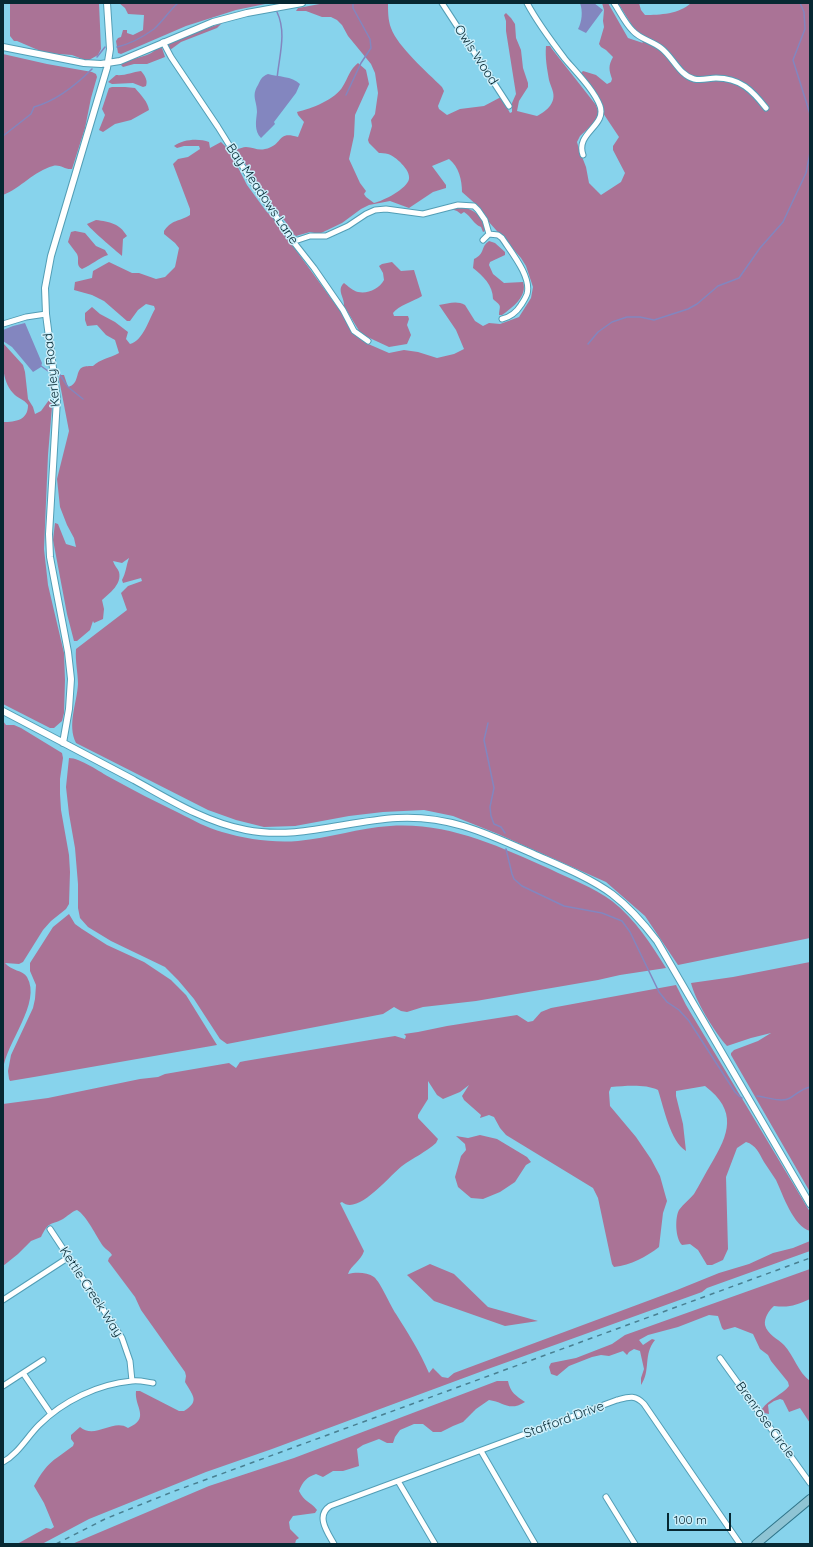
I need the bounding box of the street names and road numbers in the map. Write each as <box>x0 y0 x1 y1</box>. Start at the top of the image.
street label: Owls Wood <box>451 22 501 88</box>
street label: Bay Meadows Lane <box>223 141 301 247</box>
street label: Kerley Road <box>40 332 64 408</box>
street label: Kettle Creek Way <box>56 1244 126 1340</box>
street label: Brenrose Circle <box>732 1379 798 1461</box>
street label: Stafford Drive <box>522 1398 606 1442</box>

